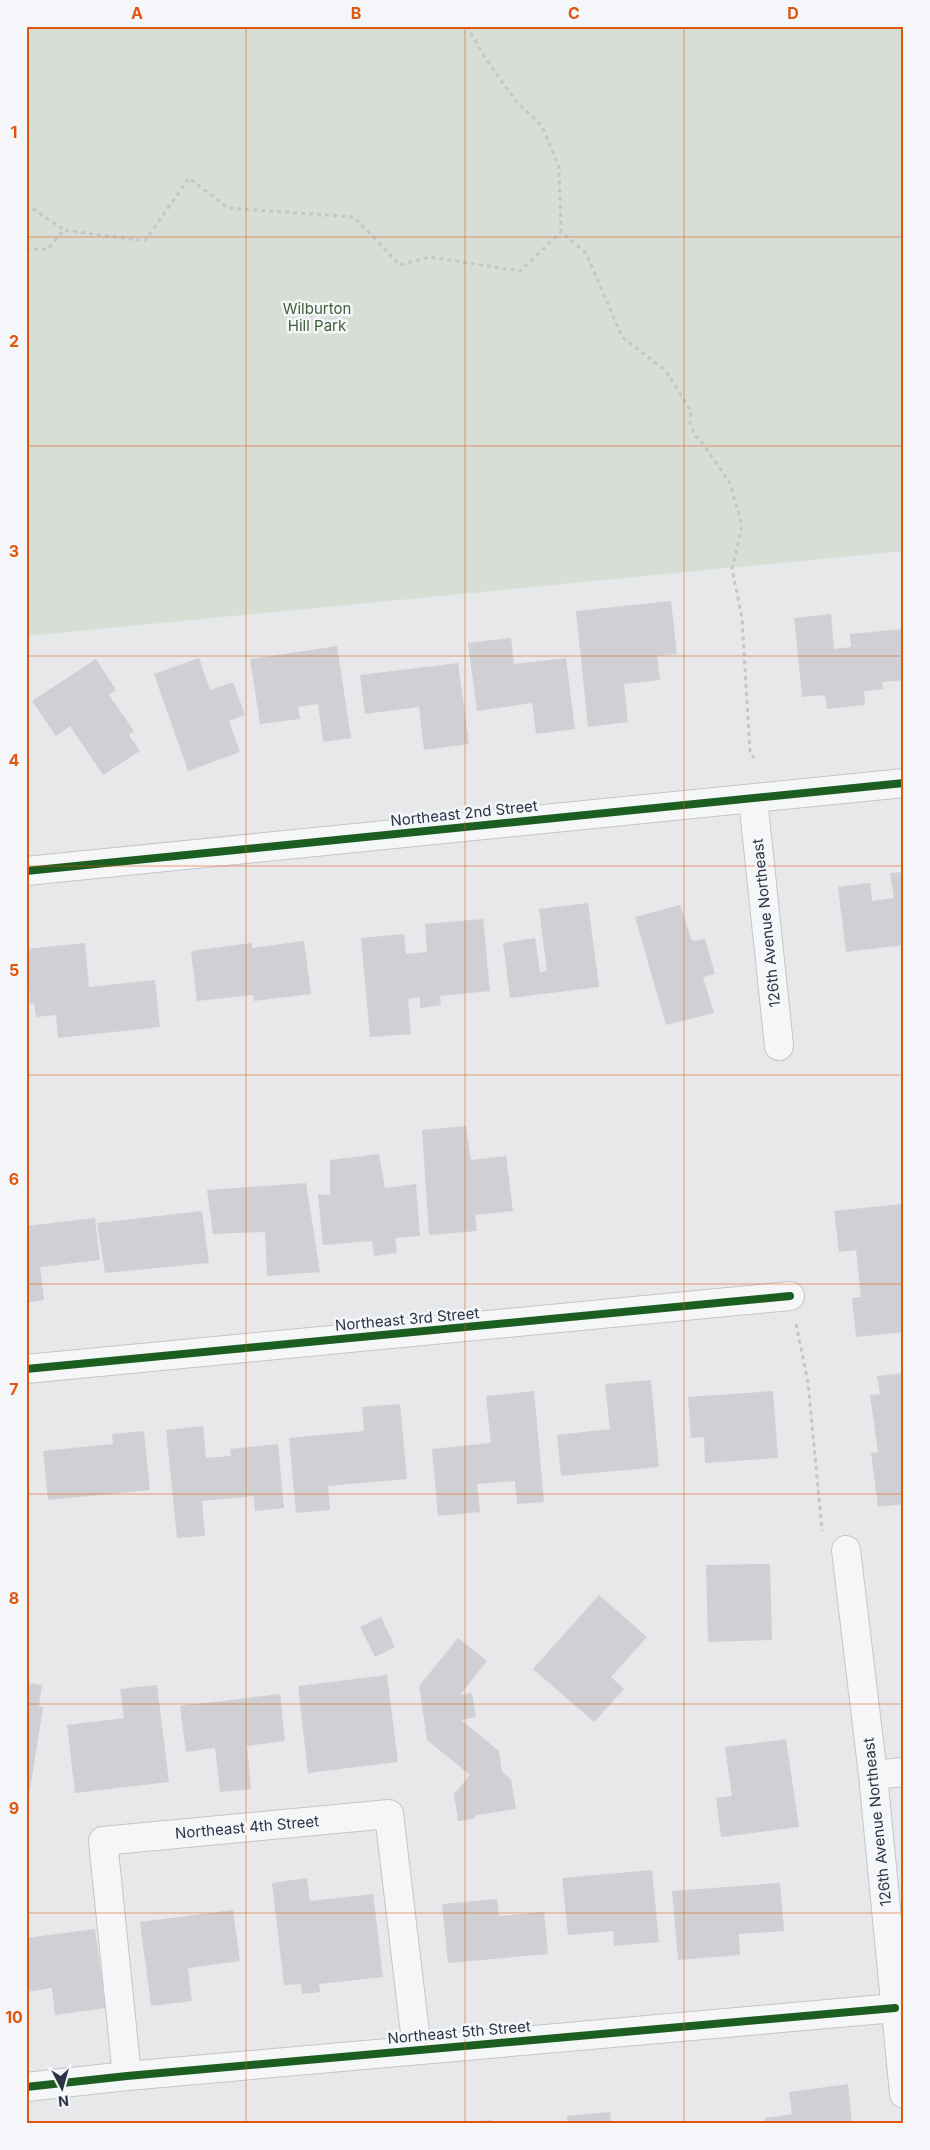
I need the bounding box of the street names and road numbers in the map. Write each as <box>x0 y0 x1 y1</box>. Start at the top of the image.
street label: Northeast 2nd Street <box>389 796 539 830</box>
street label: 126th Avenue Northeast <box>748 838 784 1008</box>
street label: Northeast 3rd Street <box>334 1303 480 1335</box>
street label: 126th Avenue Northeast <box>859 1737 895 1907</box>
street label: Northeast 4th Street <box>174 1811 320 1843</box>
street label: Northeast 5th Street <box>387 2016 532 2048</box>

